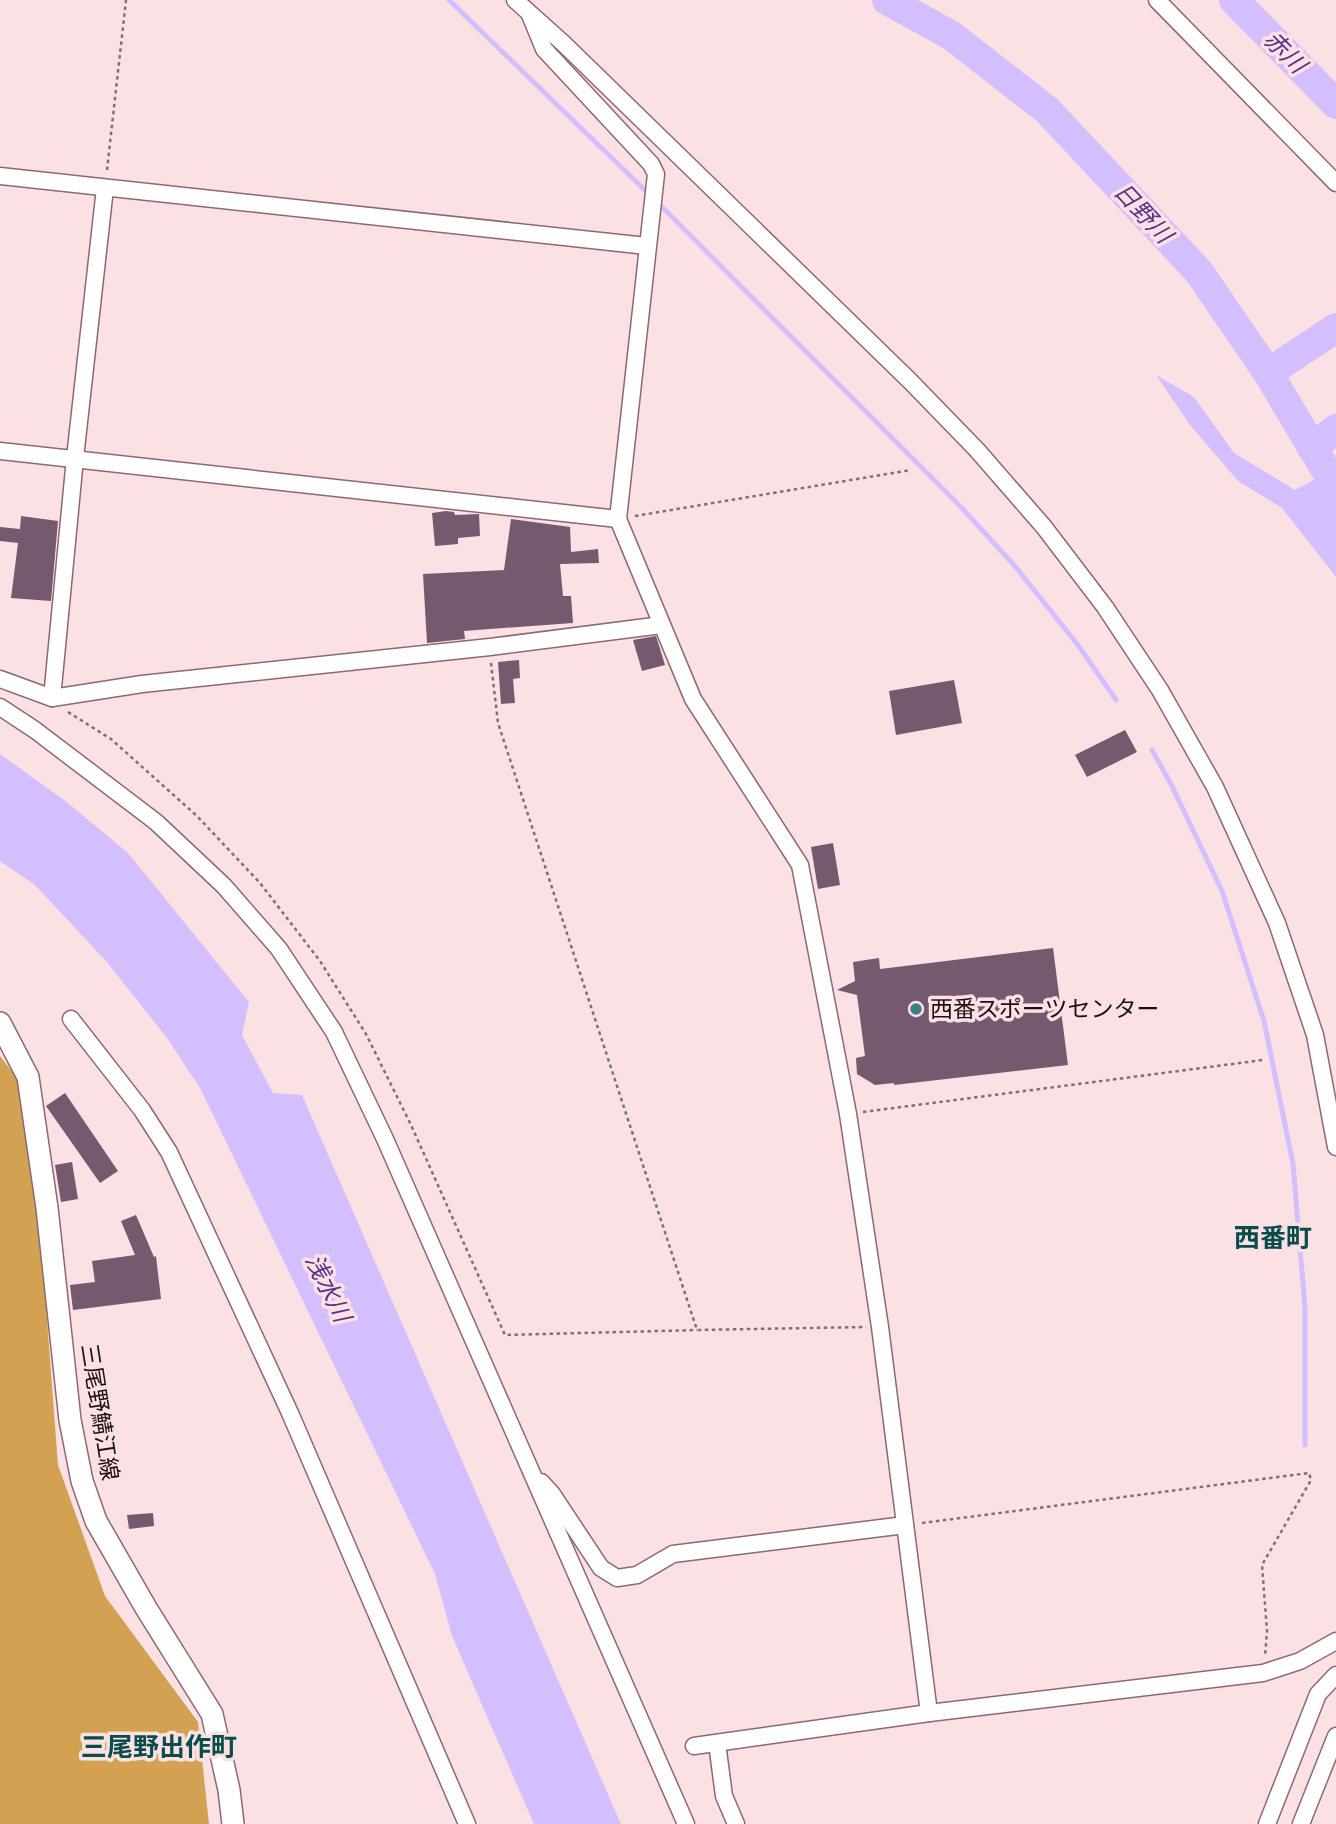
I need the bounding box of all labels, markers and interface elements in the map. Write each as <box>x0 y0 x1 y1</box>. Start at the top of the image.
water label: 赤川 <box>1259 25 1314 80</box>
water label: 日野川 <box>1109 177 1180 250</box>
place label: 西番スポーツセンター <box>930 996 1160 1021</box>
marker: 西番スポーツセンター <box>908 1001 924 1017</box>
district label: 西番町 <box>1234 1223 1312 1252</box>
water label: 浅水川 <box>301 1250 358 1329</box>
street label: 三尾野鯖江線 <box>77 1342 124 1482</box>
district label: 三尾野出作町 <box>81 1732 237 1761</box>

